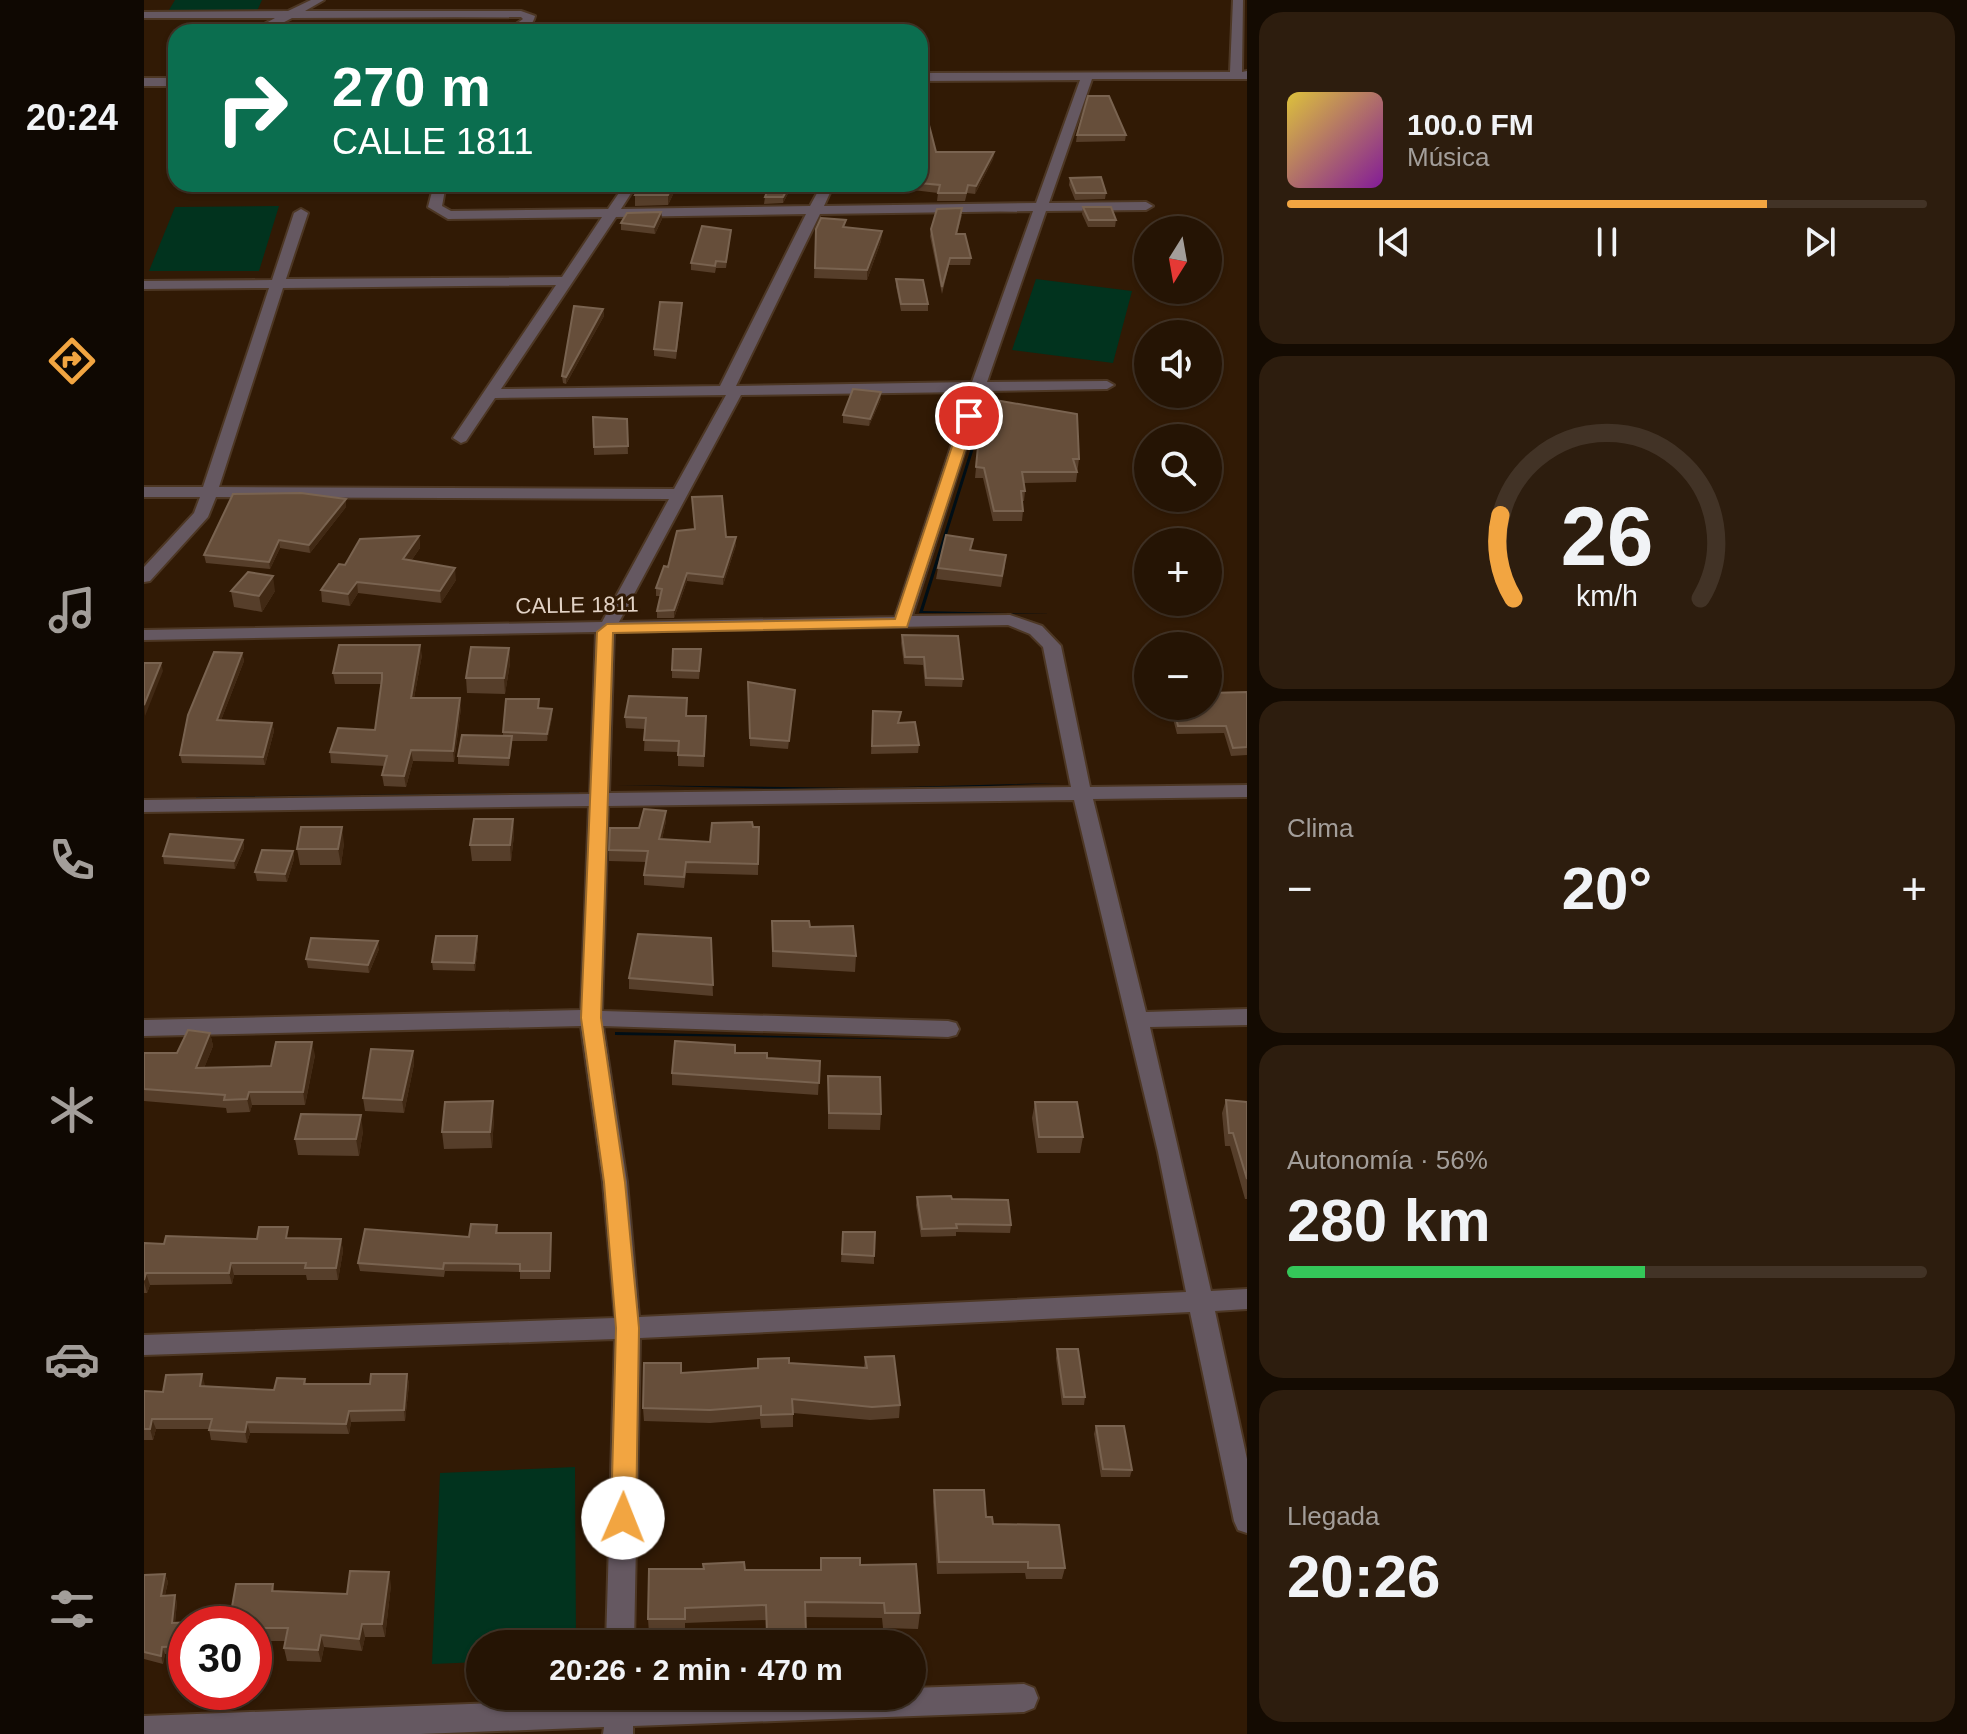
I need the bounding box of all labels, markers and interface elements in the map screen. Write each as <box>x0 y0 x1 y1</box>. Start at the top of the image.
text: 270 m <box>332 55 491 118</box>
icon: right <box>200 56 304 160</box>
text: 20:24 <box>26 97 118 138</box>
text: 100.0 FM <box>1407 108 1534 141</box>
text: CALLE 1811 <box>332 121 533 162</box>
text: Música <box>1407 142 1489 172</box>
north arrow <box>1134 216 1222 304</box>
map controls <box>1134 216 1222 720</box>
icon: previous <box>1372 220 1416 264</box>
icon: pause <box>1585 220 1629 264</box>
icon: next <box>1798 220 1842 264</box>
button: sound <box>1134 320 1222 408</box>
icon: directions <box>44 333 100 389</box>
pin <box>935 382 1003 450</box>
icon: arrive <box>947 394 991 438</box>
button: search <box>1134 424 1222 512</box>
text: 26 <box>1561 489 1653 582</box>
button: + <box>1134 528 1222 616</box>
text: km/h <box>1576 580 1638 612</box>
icon: music <box>44 582 100 638</box>
street label: CALLE 1811 <box>515 591 639 619</box>
button: − <box>1134 632 1222 720</box>
text: Clima <box>1287 813 1353 843</box>
icon: phone <box>44 832 100 888</box>
text: 20° <box>1562 855 1652 922</box>
text: − <box>1287 864 1313 913</box>
text: + <box>1901 864 1927 913</box>
icon: climate <box>44 1082 100 1138</box>
text: Autonomía · 56% <box>1287 1145 1488 1175</box>
text: 280 km <box>1287 1187 1491 1254</box>
icon: car <box>44 1331 100 1387</box>
position arrow <box>581 1476 665 1560</box>
text: Llegada <box>1287 1501 1380 1531</box>
text: 20:26 <box>1287 1543 1440 1610</box>
icon: filters <box>44 1581 100 1637</box>
speed limit sign: 30 <box>168 1606 272 1710</box>
text: 20:26 · 2 min · 470 m <box>549 1653 843 1686</box>

